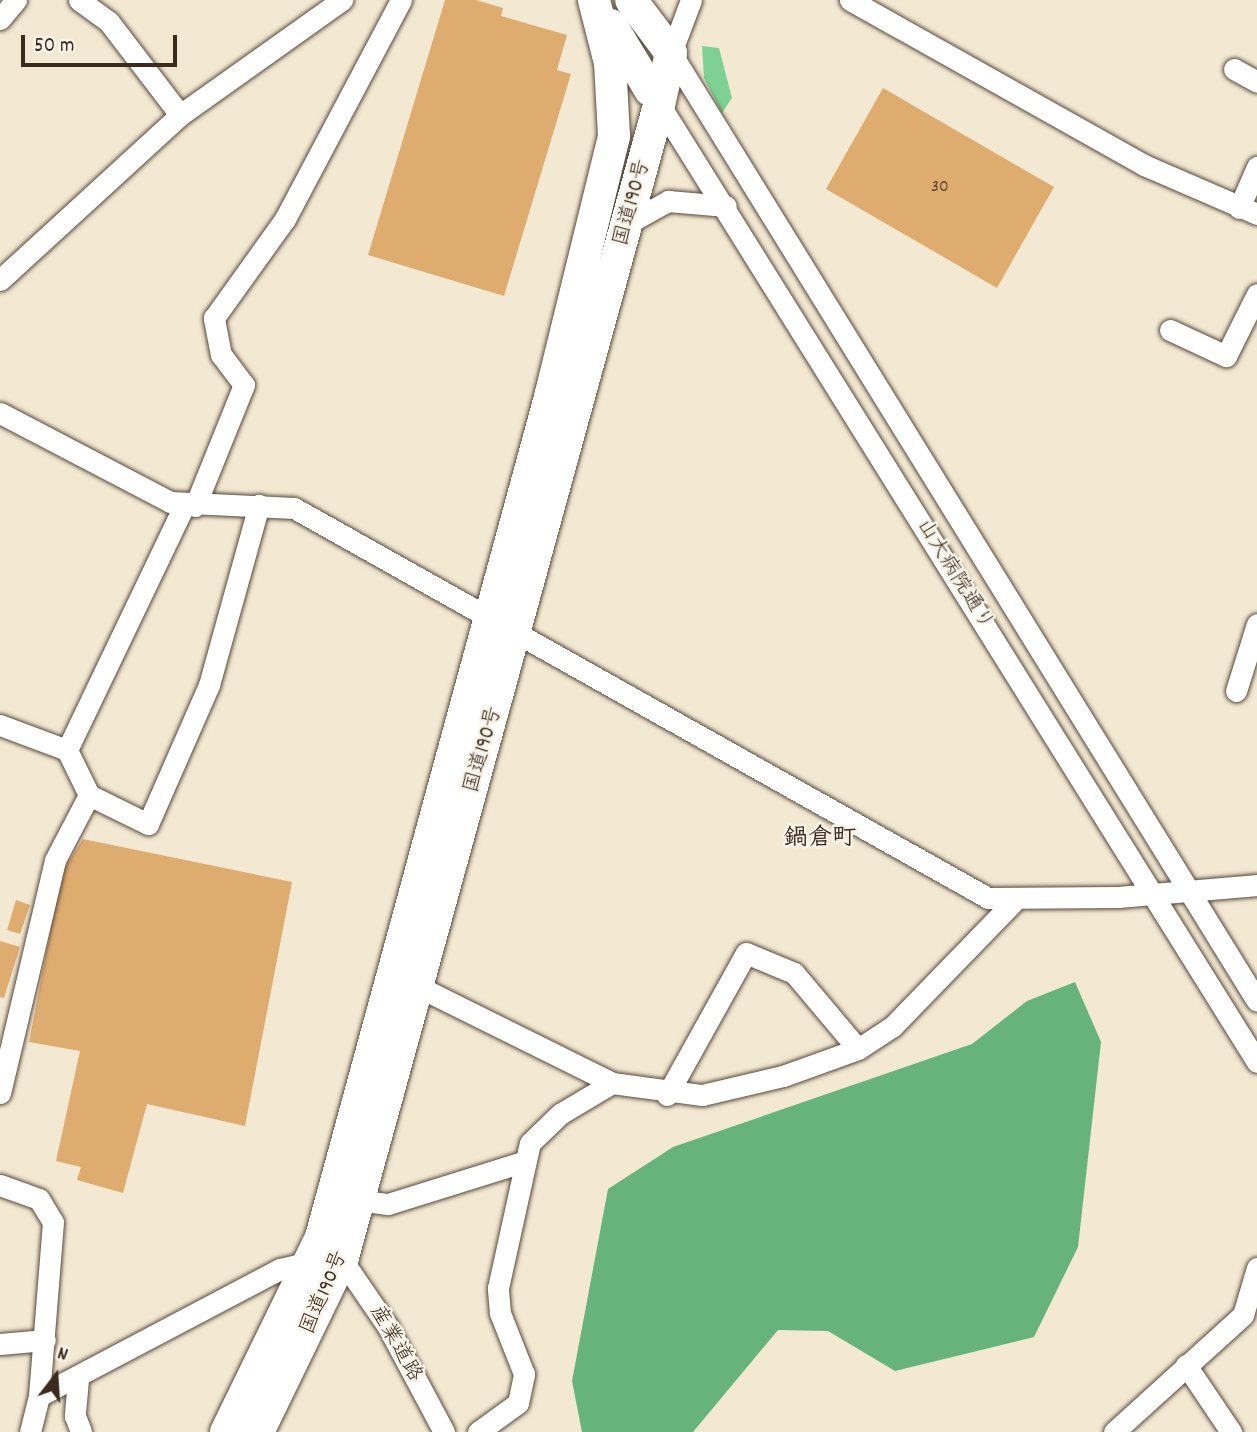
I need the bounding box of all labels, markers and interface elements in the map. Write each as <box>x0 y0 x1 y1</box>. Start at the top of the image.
scale bar <box>24 21 180 65</box>
text: 50 m <box>34 32 74 62</box>
street label: 国道190号 <box>609 157 657 249</box>
house number: 30 <box>931 177 949 199</box>
street label: 山大病院通り <box>910 515 998 635</box>
street label: 国道190号 <box>460 704 508 796</box>
district label: 鍋倉町 <box>784 826 856 854</box>
street label: 国道190号 <box>296 1247 354 1339</box>
street label: 産業道路 <box>363 1301 427 1387</box>
north arrow <box>21 1341 91 1411</box>
text: N <box>54 1341 71 1370</box>

